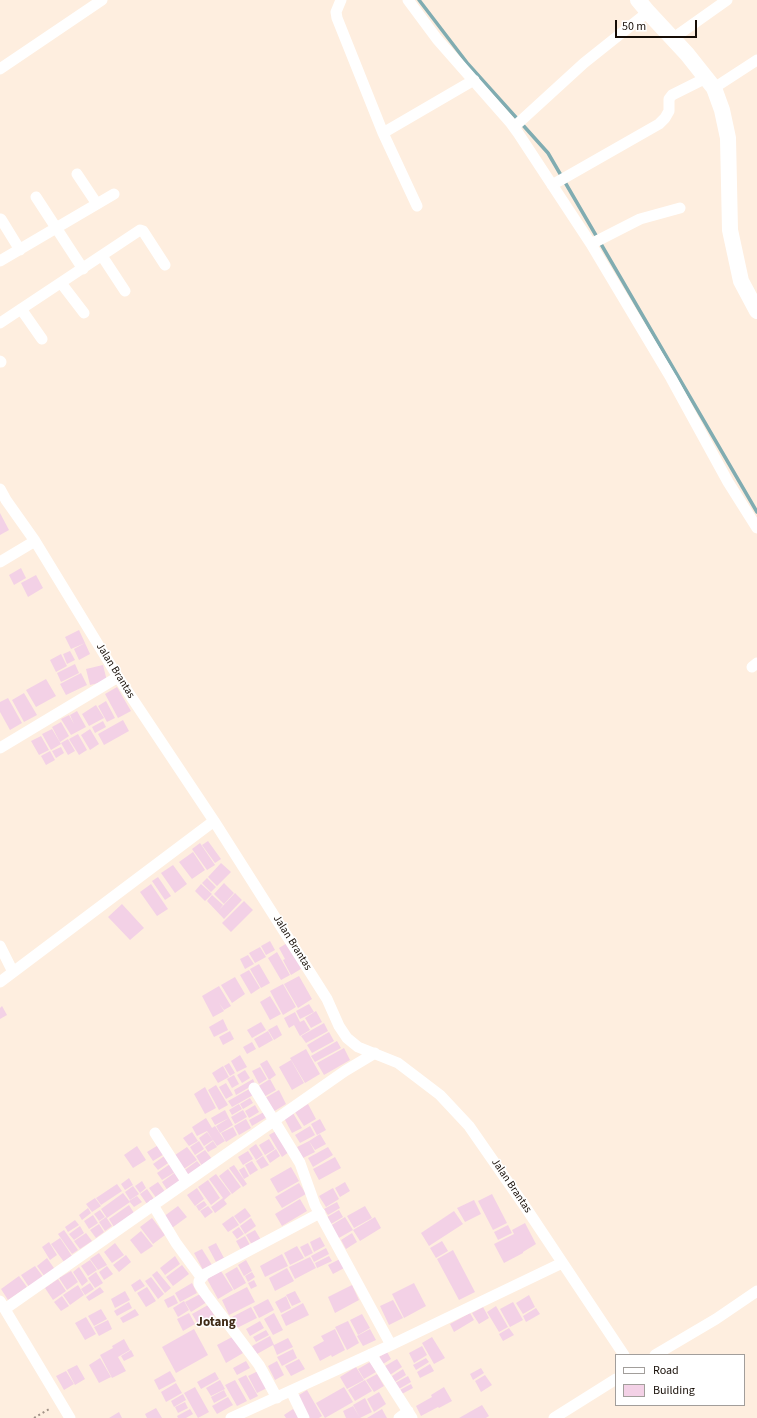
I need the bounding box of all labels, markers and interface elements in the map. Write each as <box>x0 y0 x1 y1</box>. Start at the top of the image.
scale bar <box>617 12 699 38</box>
text: 50 m <box>622 18 646 35</box>
street label: Jalan Brantas <box>93 641 137 701</box>
street label: Jalan Brantas <box>270 913 314 973</box>
street label: Jalan Brantas <box>488 1156 534 1216</box>
district label: Jotang <box>196 1315 236 1331</box>
legend <box>615 1354 745 1406</box>
text: Road <box>653 1362 679 1379</box>
text: Building <box>653 1382 695 1399</box>

